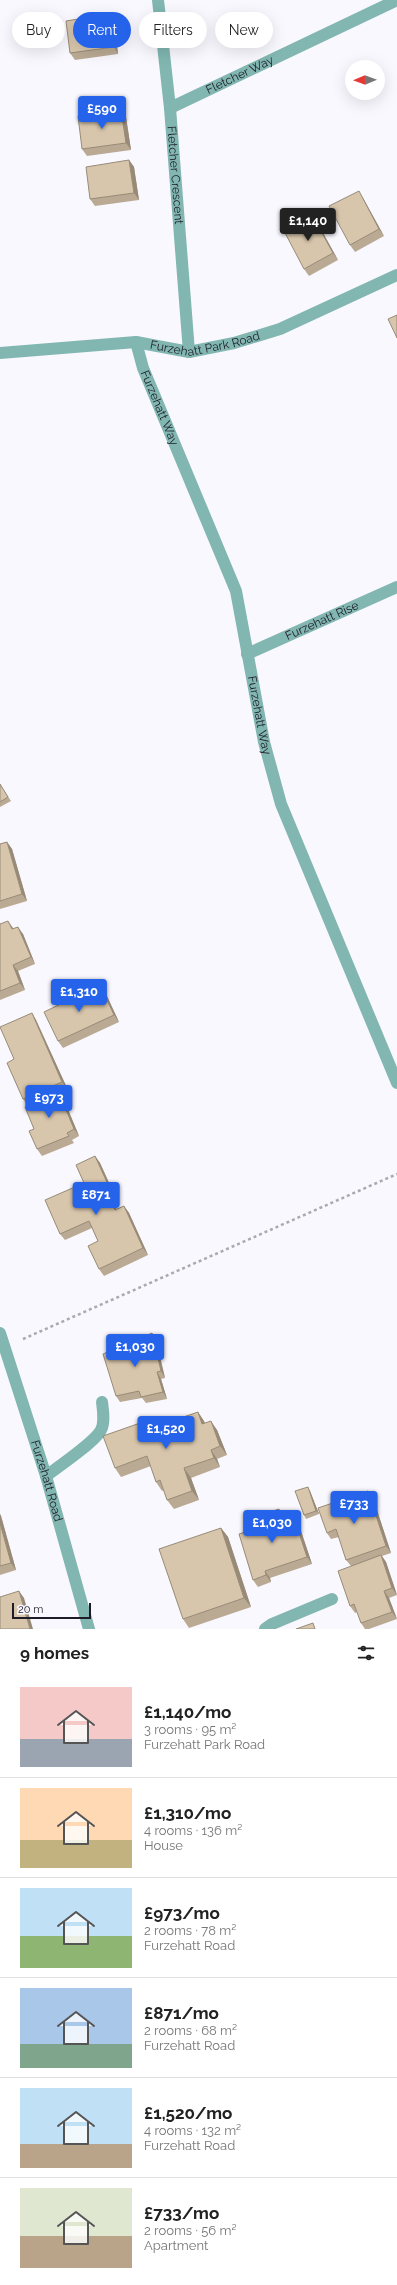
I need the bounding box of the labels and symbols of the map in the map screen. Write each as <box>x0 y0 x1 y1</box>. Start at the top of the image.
street label: Fletcher Way <box>203 53 276 97</box>
north arrow <box>345 60 385 100</box>
pin: £590 <box>78 96 126 130</box>
street label: Fletcher Crescent <box>164 125 186 225</box>
pin: £1,140 <box>275 208 341 242</box>
street label: Furzehatt Park Road <box>149 329 262 359</box>
street label: Furzehatt Way <box>138 368 182 448</box>
street label: Furzehatt Rise <box>283 598 361 643</box>
street label: Furzehatt Way <box>245 675 274 757</box>
pin: £1,310 <box>46 979 112 1013</box>
pin: £973 <box>25 1085 73 1119</box>
pin: £871 <box>72 1182 120 1216</box>
pin: £1,030 <box>102 1334 168 1368</box>
pin: £1,520 <box>133 1416 199 1450</box>
street label: Furzehatt Road <box>28 1438 65 1523</box>
pin: £733 <box>330 1491 378 1525</box>
pin: £1,030 <box>239 1510 305 1544</box>
scale bar <box>12 1601 91 1620</box>

